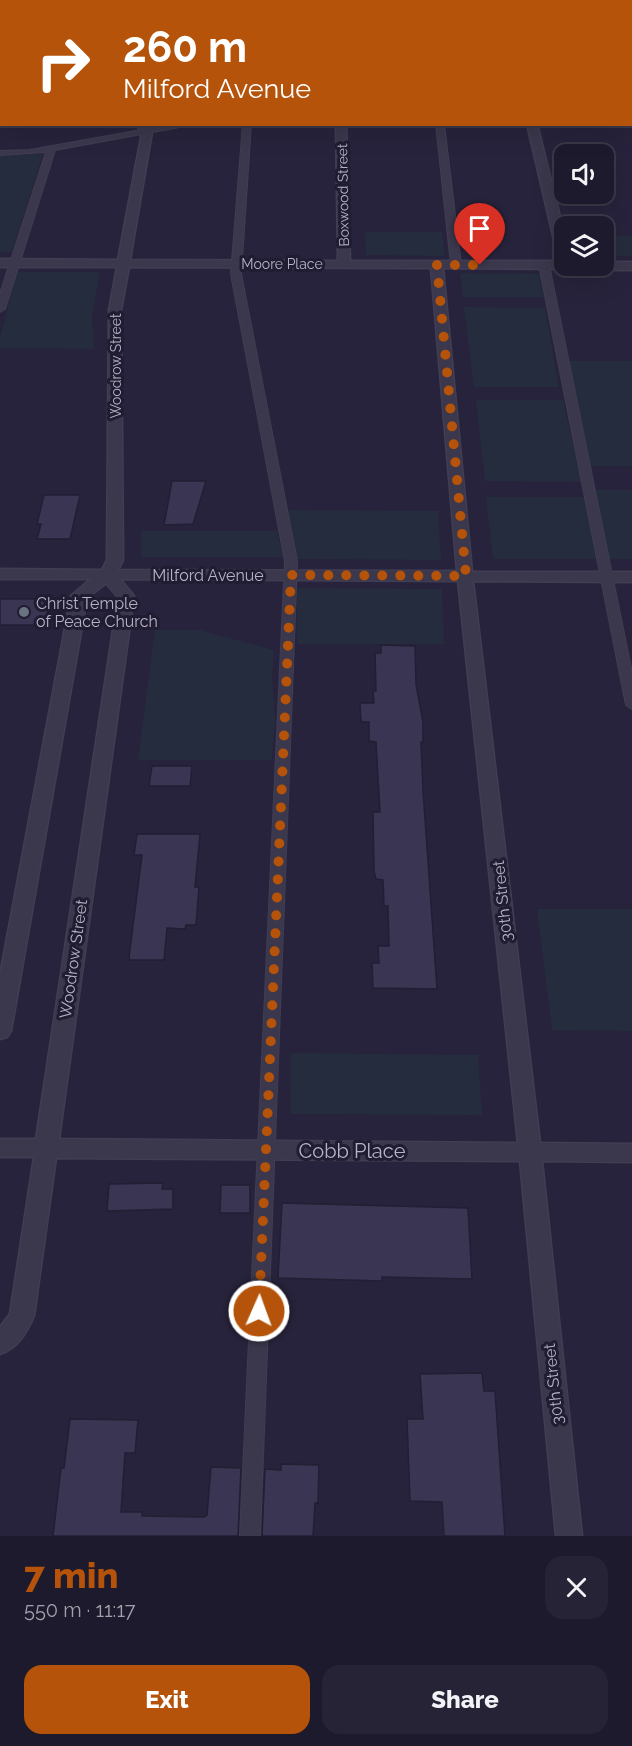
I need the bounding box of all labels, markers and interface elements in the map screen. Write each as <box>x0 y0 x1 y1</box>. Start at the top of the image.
text: 260 m <box>123 23 247 72</box>
icon: right <box>24 24 102 102</box>
text: Milford Avenue <box>123 73 311 104</box>
street label: Boxwood Street <box>334 143 352 247</box>
map controls <box>554 144 614 276</box>
button: sound <box>554 144 614 204</box>
pin <box>454 203 505 265</box>
icon: arrive <box>463 212 496 245</box>
button: layers <box>554 216 614 276</box>
street label: Moore Place <box>241 256 323 272</box>
street label: Woodrow Street <box>108 313 124 419</box>
street label: Milford Avenue <box>152 566 264 585</box>
place label: Christ Temple of Peace Church <box>36 594 158 631</box>
marker: Christ Temple of Peace Church <box>17 605 31 619</box>
street label: 30th Street <box>489 859 516 942</box>
street label: Woodrow Street <box>56 898 91 1020</box>
street label: Cobb Place <box>299 1139 406 1163</box>
position arrow <box>227 1279 291 1343</box>
street label: 30th Street <box>540 1342 567 1425</box>
text: 7 min <box>24 1554 119 1596</box>
button: close <box>545 1556 608 1619</box>
text: 550 m · 11:17 <box>24 1598 136 1622</box>
button: Exit <box>24 1665 310 1734</box>
button: Share <box>322 1665 608 1734</box>

